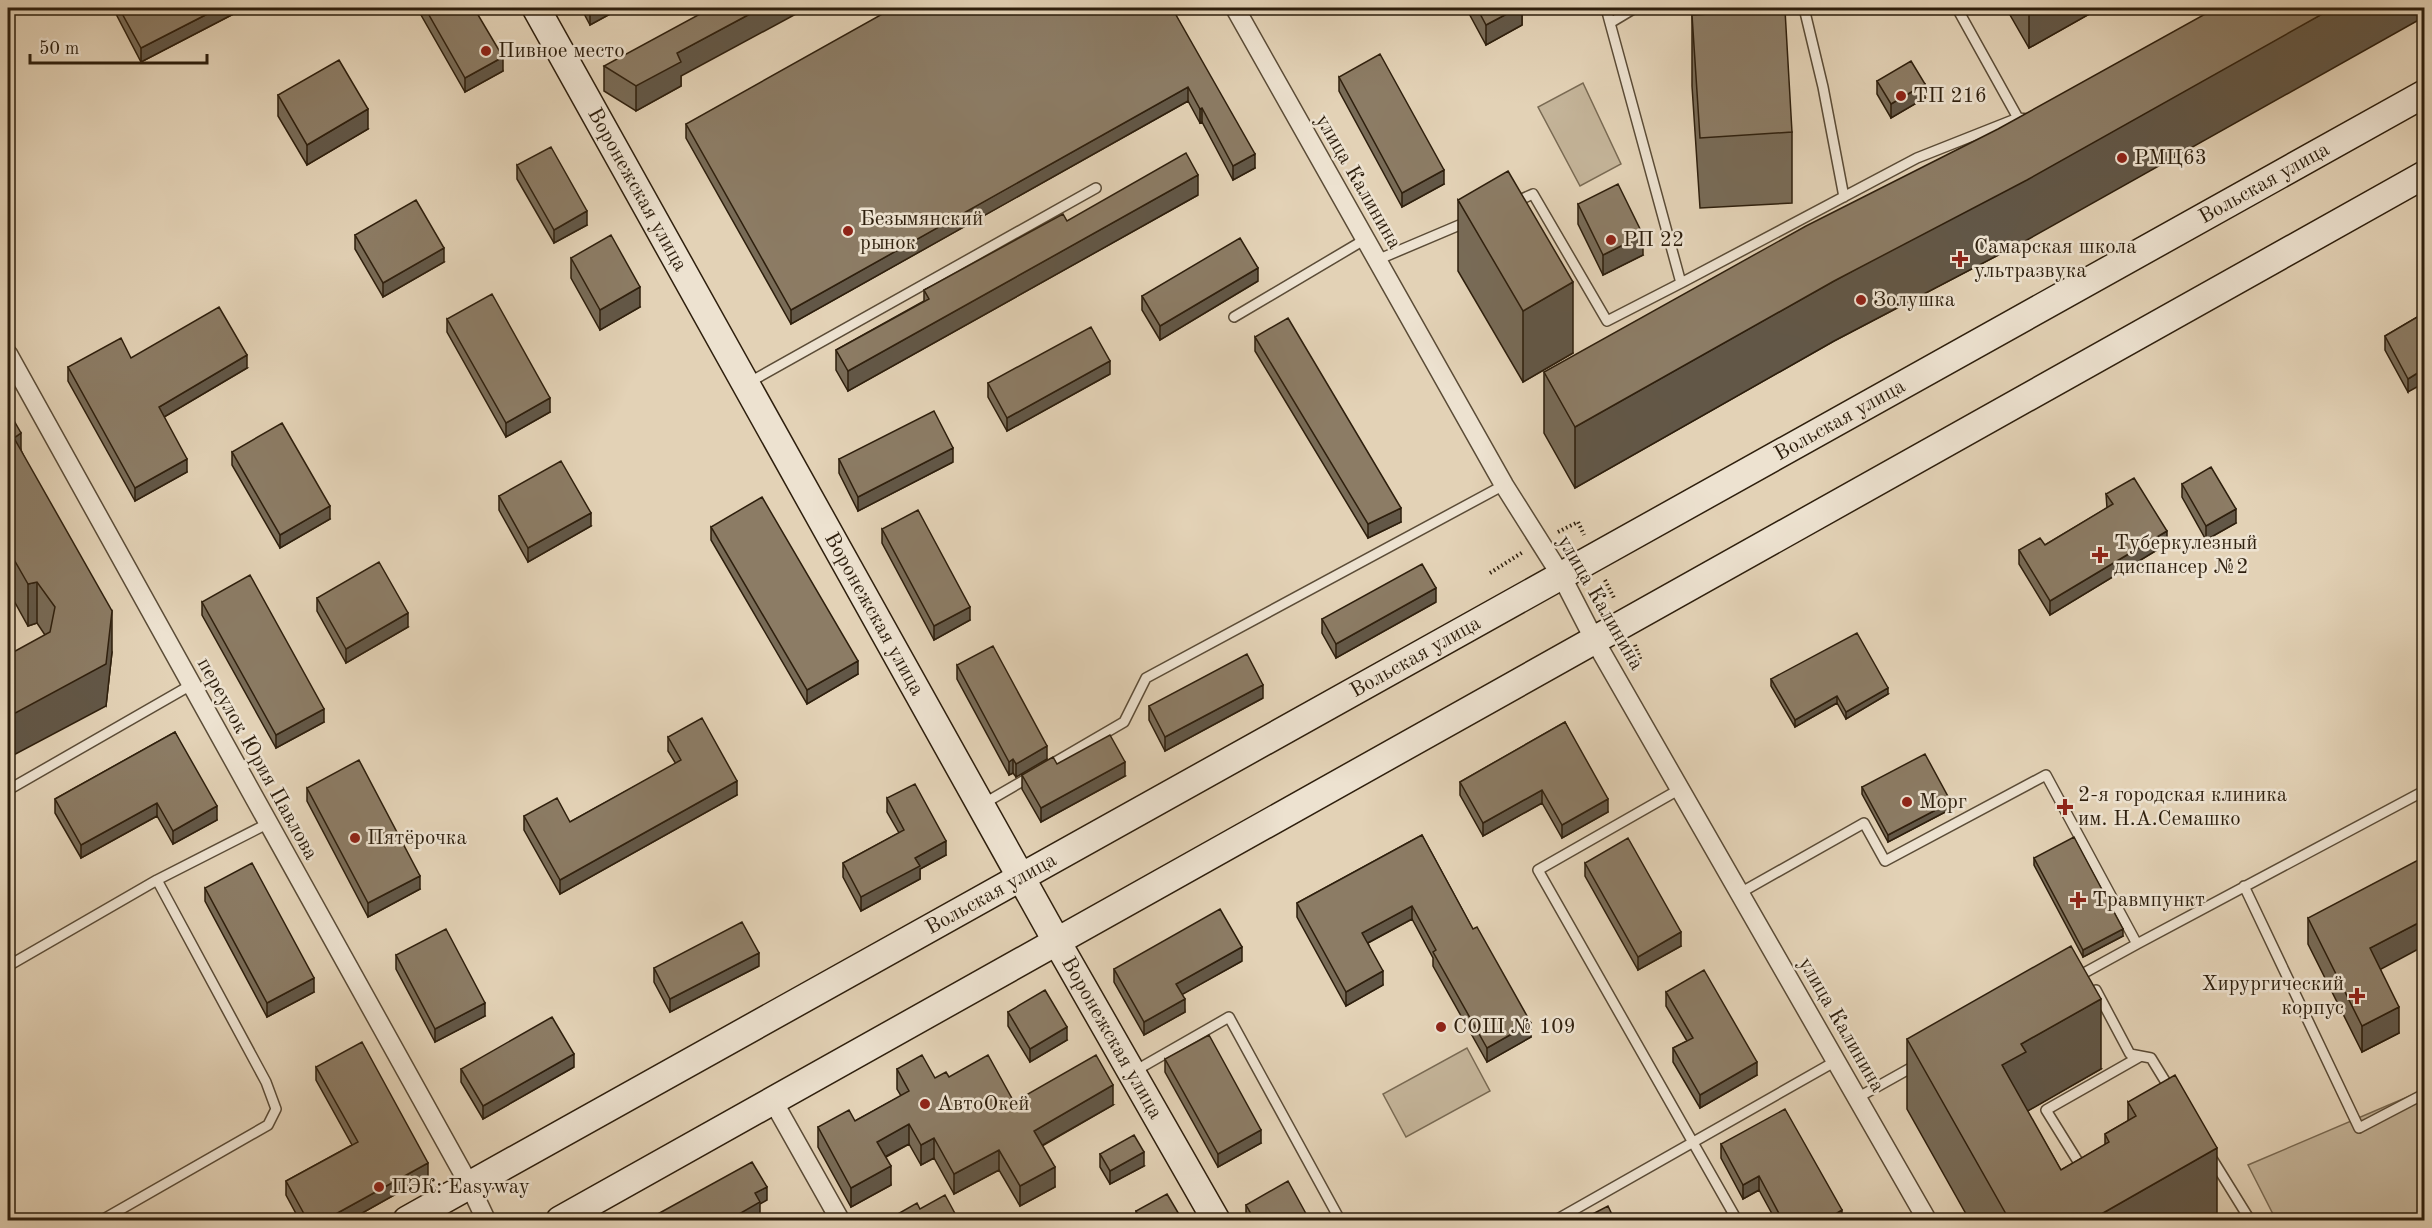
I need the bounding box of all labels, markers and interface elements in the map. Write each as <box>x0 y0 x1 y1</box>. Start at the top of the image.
scale bar <box>30 27 207 65</box>
text: 50 m <box>39 40 79 58</box>
place label: Пивное место <box>498 41 625 62</box>
marker: Пивное место <box>479 44 493 58</box>
place label: ТП 216 <box>1913 86 1987 107</box>
marker: ТП 216 <box>1894 89 1908 103</box>
street label: Воронежская улица <box>584 105 691 275</box>
street label: улица Калинина <box>1311 111 1405 253</box>
street label: Вольская улица <box>2195 138 2333 228</box>
place label: РМЦ63 <box>2134 148 2207 169</box>
marker: РМЦ63 <box>2115 151 2129 165</box>
place label: Безымянский рынок <box>860 209 983 254</box>
marker: Безымянский рынок <box>841 224 855 238</box>
place label: РП 22 <box>1623 230 1684 251</box>
marker: РП 22 <box>1604 233 1618 247</box>
place label: Самарская школа ультразвука <box>1974 237 2137 282</box>
marker: Самарская школа ультразвука <box>1951 250 1969 268</box>
place label: Золушка <box>1873 290 1955 311</box>
marker: Золушка <box>1854 293 1868 307</box>
street label: Вольская улица <box>1771 375 1909 465</box>
street label: Воронежская улица <box>820 529 928 699</box>
street label: улица Калинина <box>1553 532 1647 674</box>
place label: Туберкулезный диспансер №2 <box>2114 533 2258 578</box>
marker: Туберкулезный диспансер №2 <box>2091 546 2109 564</box>
street label: Вольская улица <box>1347 612 1484 702</box>
street label: переулок Юрия Павлова <box>193 654 321 864</box>
place label: 2-я городская клиника им. Н.А.Семашко <box>2078 785 2287 830</box>
place label: Морг <box>1919 792 1967 813</box>
marker: Морг <box>1900 795 1914 809</box>
marker: 2-я городская клиника им. Н.А.Семашко <box>2056 798 2074 816</box>
place label: Пятёрочка <box>367 828 467 849</box>
marker: Пятёрочка <box>348 831 362 845</box>
street label: Вольская улица <box>922 849 1060 939</box>
place label: Травмпункт <box>2092 890 2205 911</box>
marker: Травмпункт <box>2069 891 2087 909</box>
street label: Воронежская улица <box>1057 953 1166 1123</box>
street label: улица Калинина <box>1794 954 1888 1096</box>
place label: Хирургический корпус <box>2202 974 2344 1019</box>
marker: Хирургический корпус <box>2348 987 2366 1005</box>
place label: СОШ № 109 <box>1453 1017 1576 1038</box>
marker: СОШ № 109 <box>1434 1020 1448 1034</box>
place label: АвтоОкей <box>937 1094 1030 1115</box>
marker: АвтоОкей <box>918 1097 932 1111</box>
place label: ПЭК: Easyway <box>391 1177 530 1198</box>
marker: ПЭК: Easyway <box>372 1180 386 1194</box>

